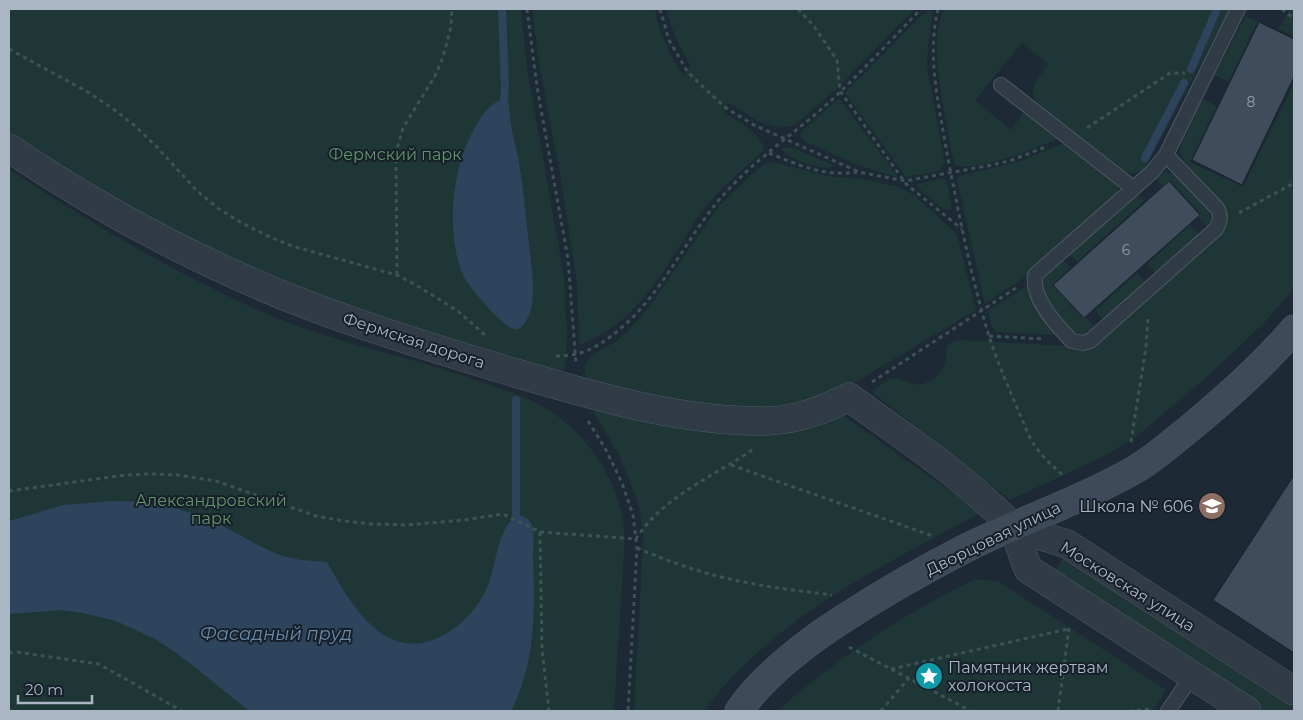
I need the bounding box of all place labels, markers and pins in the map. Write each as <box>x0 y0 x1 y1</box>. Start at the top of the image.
school or university icon: Школа № 606 <box>1197 491 1227 521</box>
place label: Школа № 606 <box>1079 497 1193 516</box>
place label: Памятник жертвам холокоста <box>948 658 1108 695</box>
place icon: Памятник жертвам холокоста <box>914 661 944 691</box>

